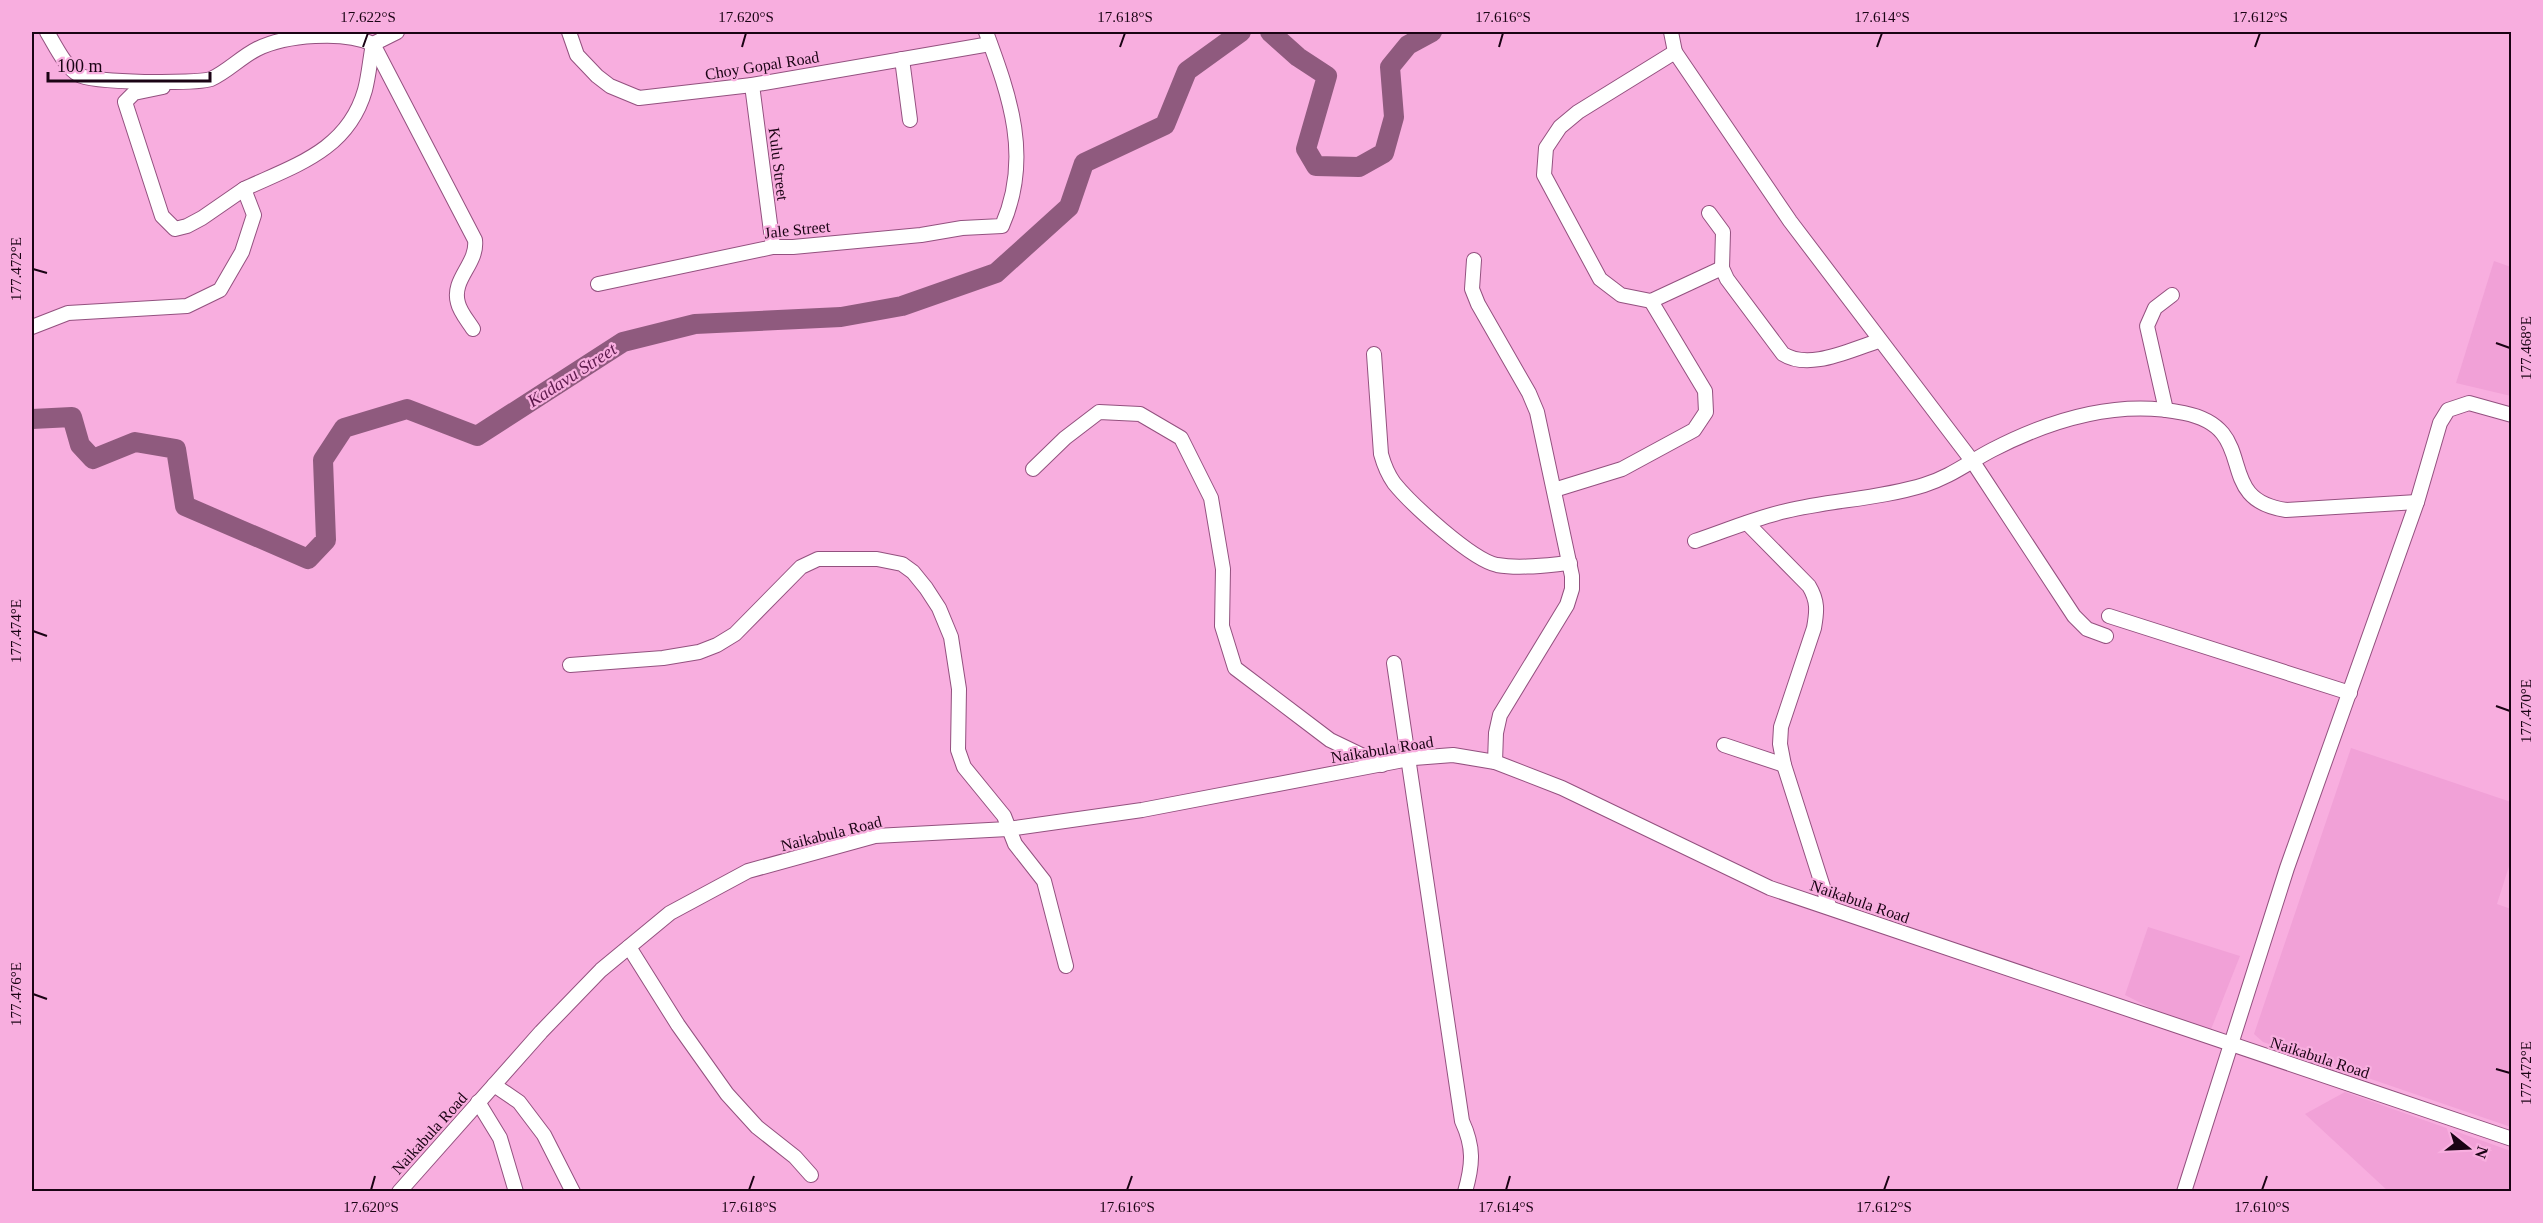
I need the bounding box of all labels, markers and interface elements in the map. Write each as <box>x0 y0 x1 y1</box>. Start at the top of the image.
text: 17.622°S <box>340 9 396 25</box>
text: 17.620°S <box>718 9 774 25</box>
text: 17.618°S <box>1097 9 1153 25</box>
text: 17.616°S <box>1475 9 1531 25</box>
text: 17.614°S <box>1854 9 1910 25</box>
text: 17.612°S <box>2232 9 2288 25</box>
scale bar <box>48 45 210 83</box>
street label: Choy Gopal Road <box>704 48 821 84</box>
text: 100 m <box>57 56 103 76</box>
street label: Kulu Street <box>766 127 791 202</box>
street label: Jale Street <box>763 218 831 241</box>
text: 177.472°E <box>8 237 24 301</box>
text: 177.468°E <box>2518 316 2534 380</box>
water label: Kadavu Street <box>523 338 621 412</box>
text: 177.474°E <box>8 599 24 663</box>
text: 177.470°E <box>2518 679 2534 743</box>
street label: Naikabula Road <box>1330 733 1435 766</box>
street label: Naikabula Road <box>779 813 883 854</box>
street label: Naikabula Road <box>1808 877 1912 926</box>
text: 177.476°E <box>8 962 24 1026</box>
street label: Naikabula Road <box>2268 1033 2372 1082</box>
text: 177.472°E <box>2518 1041 2534 1105</box>
street label: Naikabula Road <box>388 1089 470 1177</box>
north arrow <box>2438 1118 2498 1178</box>
text: N <box>2472 1144 2492 1161</box>
text: 17.620°S <box>343 1199 399 1215</box>
text: 17.618°S <box>721 1199 777 1215</box>
text: 17.616°S <box>1099 1199 1155 1215</box>
text: 17.614°S <box>1478 1199 1534 1215</box>
text: 17.612°S <box>1856 1199 1912 1215</box>
text: 17.610°S <box>2234 1199 2290 1215</box>

